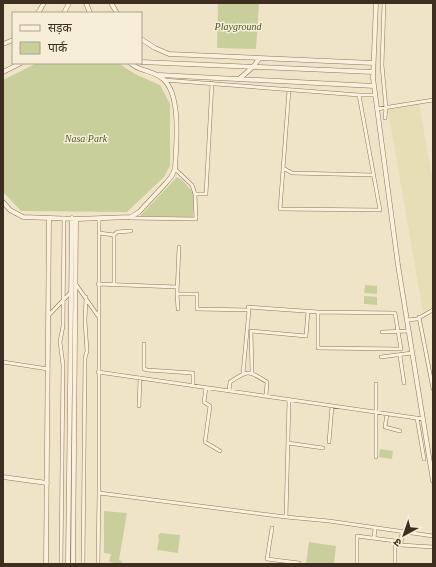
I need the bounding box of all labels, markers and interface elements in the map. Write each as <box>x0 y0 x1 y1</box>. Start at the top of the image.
legend <box>12 12 142 64</box>
text: सड़क <box>48 21 73 35</box>
park label: Playground <box>214 21 262 32</box>
text: पार्क <box>48 41 68 55</box>
park label: Nasa Park <box>64 133 108 144</box>
north arrow <box>384 515 424 555</box>
text: उ <box>391 536 404 549</box>

